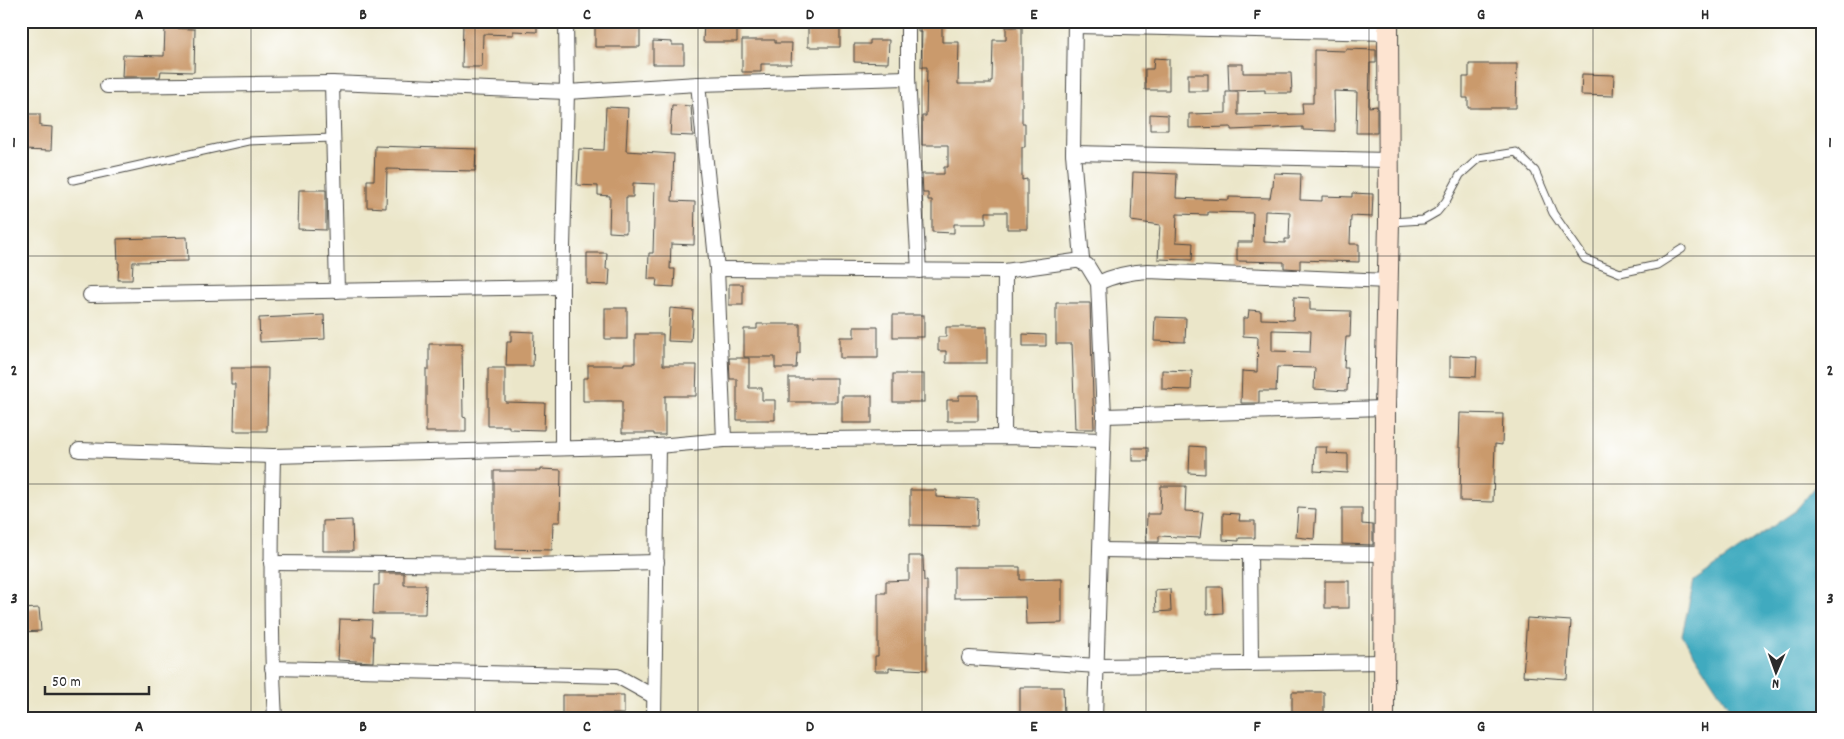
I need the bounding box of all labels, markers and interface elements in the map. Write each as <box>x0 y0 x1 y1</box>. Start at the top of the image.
text: A <box>135 4 144 27</box>
text: B <box>359 4 367 27</box>
text: C <box>583 4 591 27</box>
text: D <box>806 4 815 27</box>
text: E <box>1030 4 1038 27</box>
text: F <box>1253 4 1261 27</box>
text: G <box>1477 4 1485 27</box>
text: H <box>1701 4 1709 27</box>
text: 1 <box>12 132 16 155</box>
text: 1 <box>1828 132 1832 155</box>
text: 2 <box>11 360 18 383</box>
text: 2 <box>1827 360 1834 383</box>
text: 3 <box>10 588 18 611</box>
text: 3 <box>1826 588 1834 611</box>
north arrow <box>1752 646 1802 696</box>
scale bar <box>45 664 149 696</box>
text: 50 m <box>52 672 81 694</box>
text: N <box>1772 673 1779 693</box>
text: A <box>135 716 144 739</box>
text: B <box>359 716 367 739</box>
text: C <box>583 716 591 739</box>
text: D <box>806 716 815 739</box>
text: E <box>1030 716 1038 739</box>
text: F <box>1253 716 1261 739</box>
text: G <box>1477 716 1485 739</box>
text: H <box>1701 716 1709 739</box>

